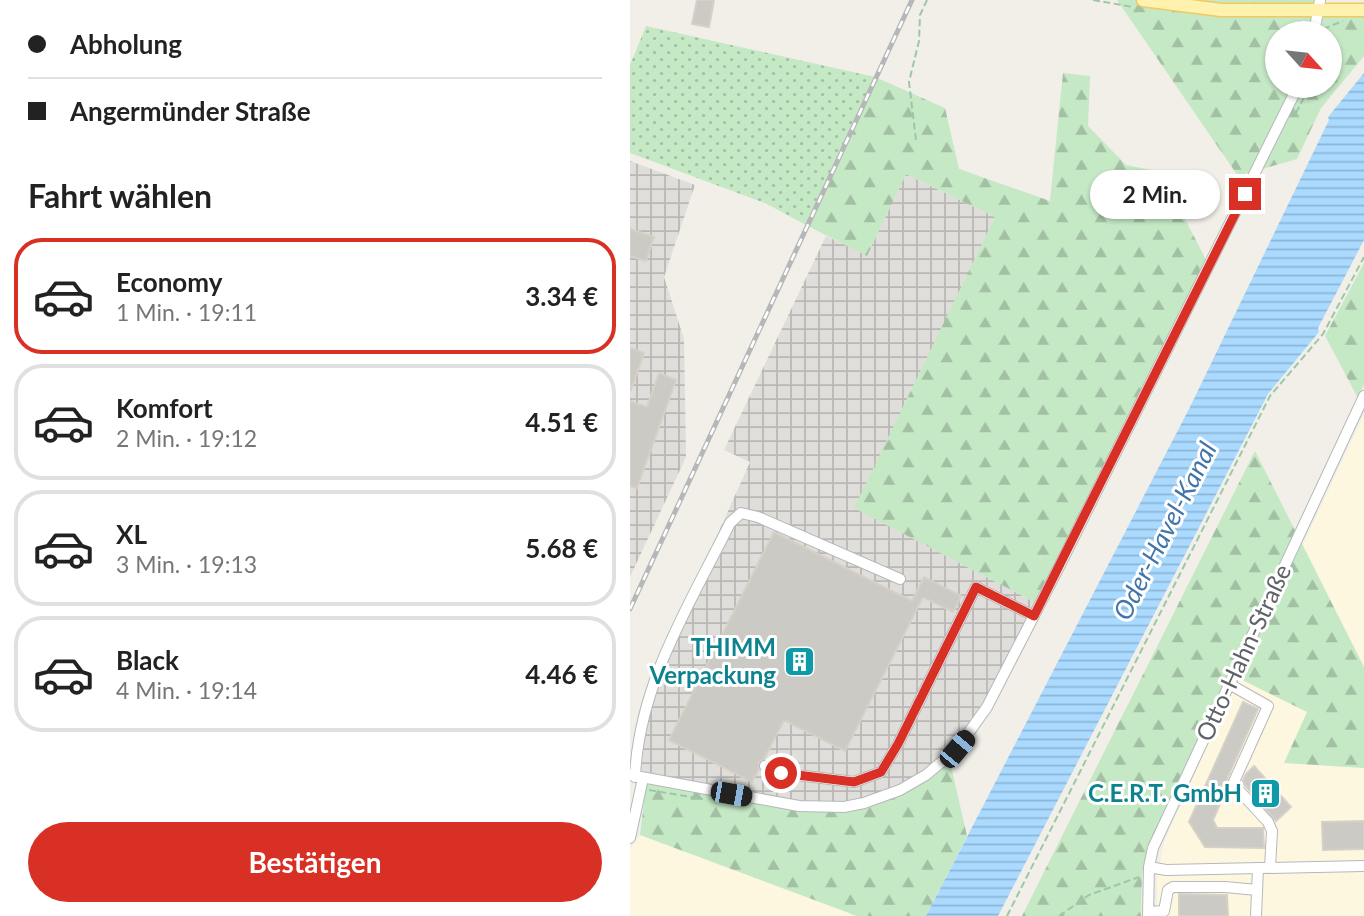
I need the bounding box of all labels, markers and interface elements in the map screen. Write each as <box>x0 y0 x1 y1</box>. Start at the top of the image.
north arrow <box>1265 21 1342 98</box>
map controls <box>1265 21 1342 98</box>
text: Abholung <box>70 28 182 60</box>
text: Angermünder Straße <box>70 95 311 127</box>
callout: 2 Min. <box>1091 170 1220 218</box>
text: Fahrt wählen <box>28 176 212 215</box>
route end <box>1229 178 1261 210</box>
text: 2 Min. <box>1123 180 1187 208</box>
icon: car <box>32 265 95 328</box>
text: Economy <box>116 266 222 298</box>
text: 3.34 € <box>525 280 598 312</box>
text: 1 Min. · 19:11 <box>116 298 257 326</box>
icon: car <box>32 391 95 454</box>
text: Komfort <box>116 392 213 424</box>
text: 4.51 € <box>525 406 598 438</box>
text: 2 Min. · 19:12 <box>116 424 257 452</box>
water label: Oder-Havel-Kanal <box>1105 436 1223 625</box>
icon: car <box>32 517 95 580</box>
text: XL <box>116 518 147 550</box>
text: 5.68 € <box>525 532 598 564</box>
text: 3 Min. · 19:13 <box>116 550 257 578</box>
street label: Otto-Hahn-Straße <box>1189 559 1296 745</box>
place label: THIMM Verpackung <box>649 632 776 689</box>
icon: car <box>32 643 95 706</box>
text: Black <box>116 644 179 676</box>
building icon: THIMM Verpackung <box>782 645 816 679</box>
text: 4.46 € <box>525 658 598 690</box>
text: 4 Min. · 19:14 <box>116 676 257 704</box>
car <box>936 726 979 772</box>
route start <box>765 757 797 789</box>
building icon: C.E.R.T. GmbH <box>1248 777 1282 811</box>
place label: C.E.R.T. GmbH <box>1088 778 1242 807</box>
car <box>709 780 754 808</box>
button: Bestätigen <box>28 822 602 902</box>

